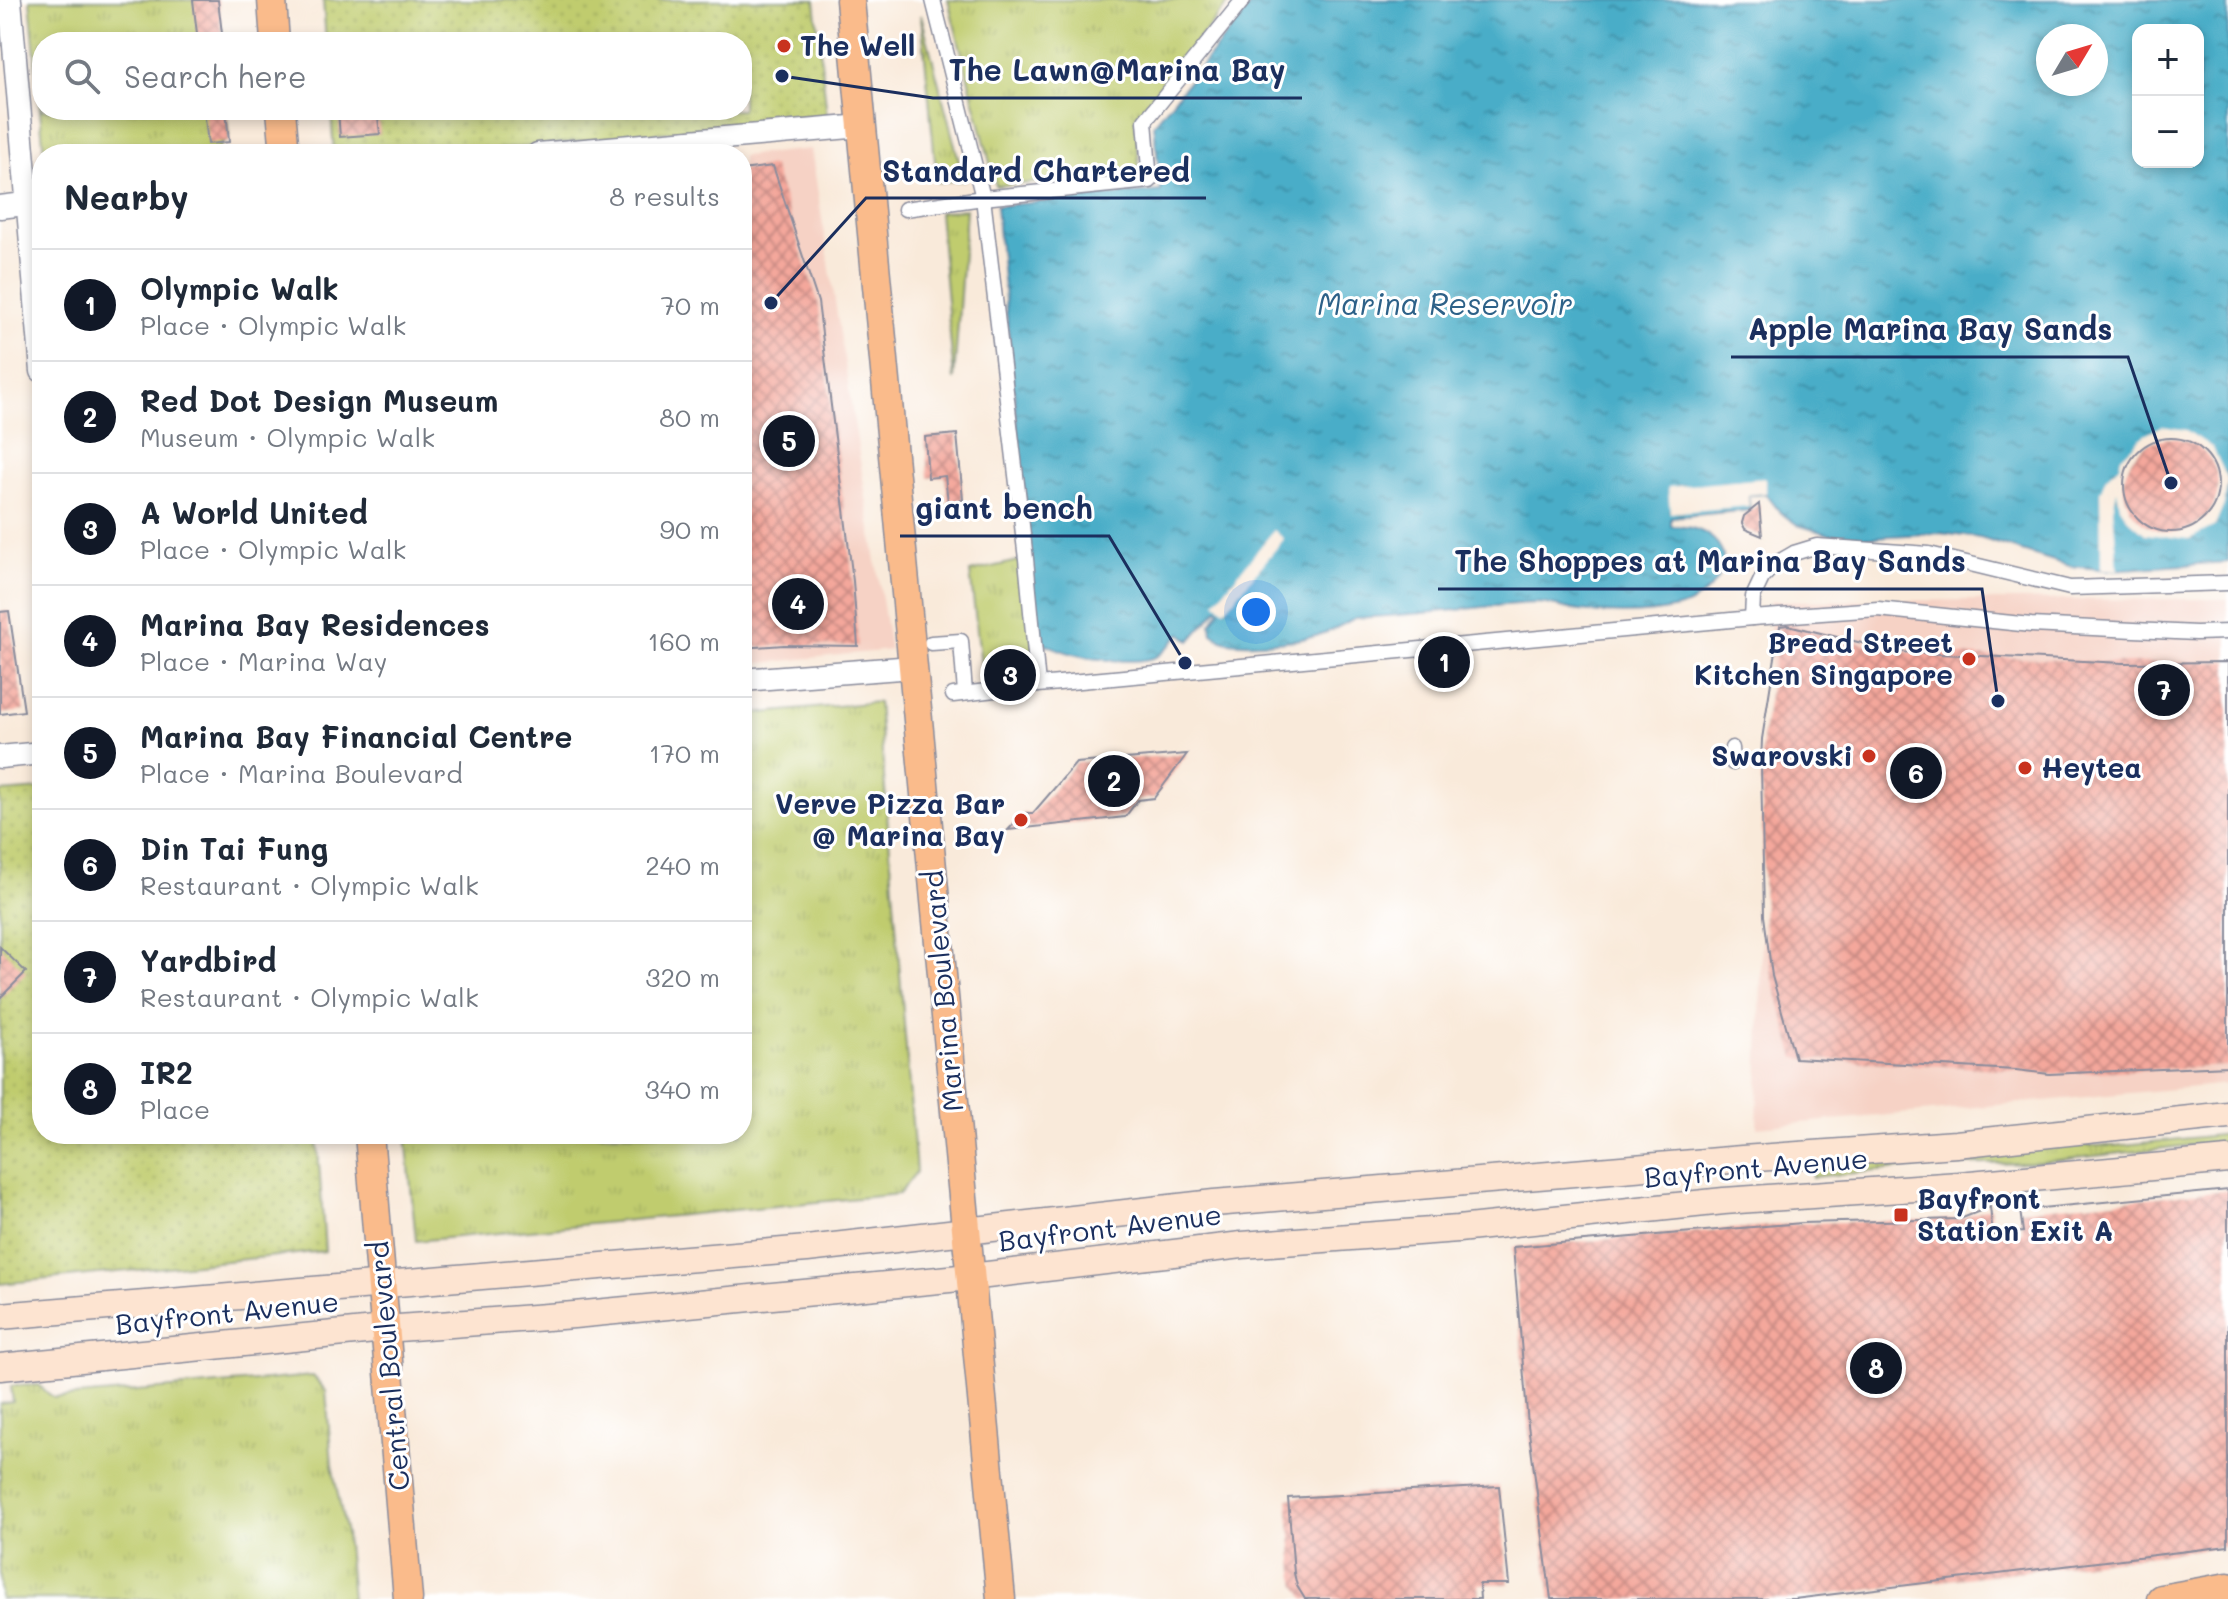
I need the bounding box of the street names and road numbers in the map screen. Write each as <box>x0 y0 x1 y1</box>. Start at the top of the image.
street label: Marina Boulevard <box>914 869 970 1113</box>
street label: Bayfront Avenue <box>1642 1139 1869 1195</box>
street label: Bayfront Avenue <box>996 1195 1224 1259</box>
street label: Central Boulevard <box>359 1240 417 1492</box>
street label: Bayfront Avenue <box>113 1282 341 1342</box>

